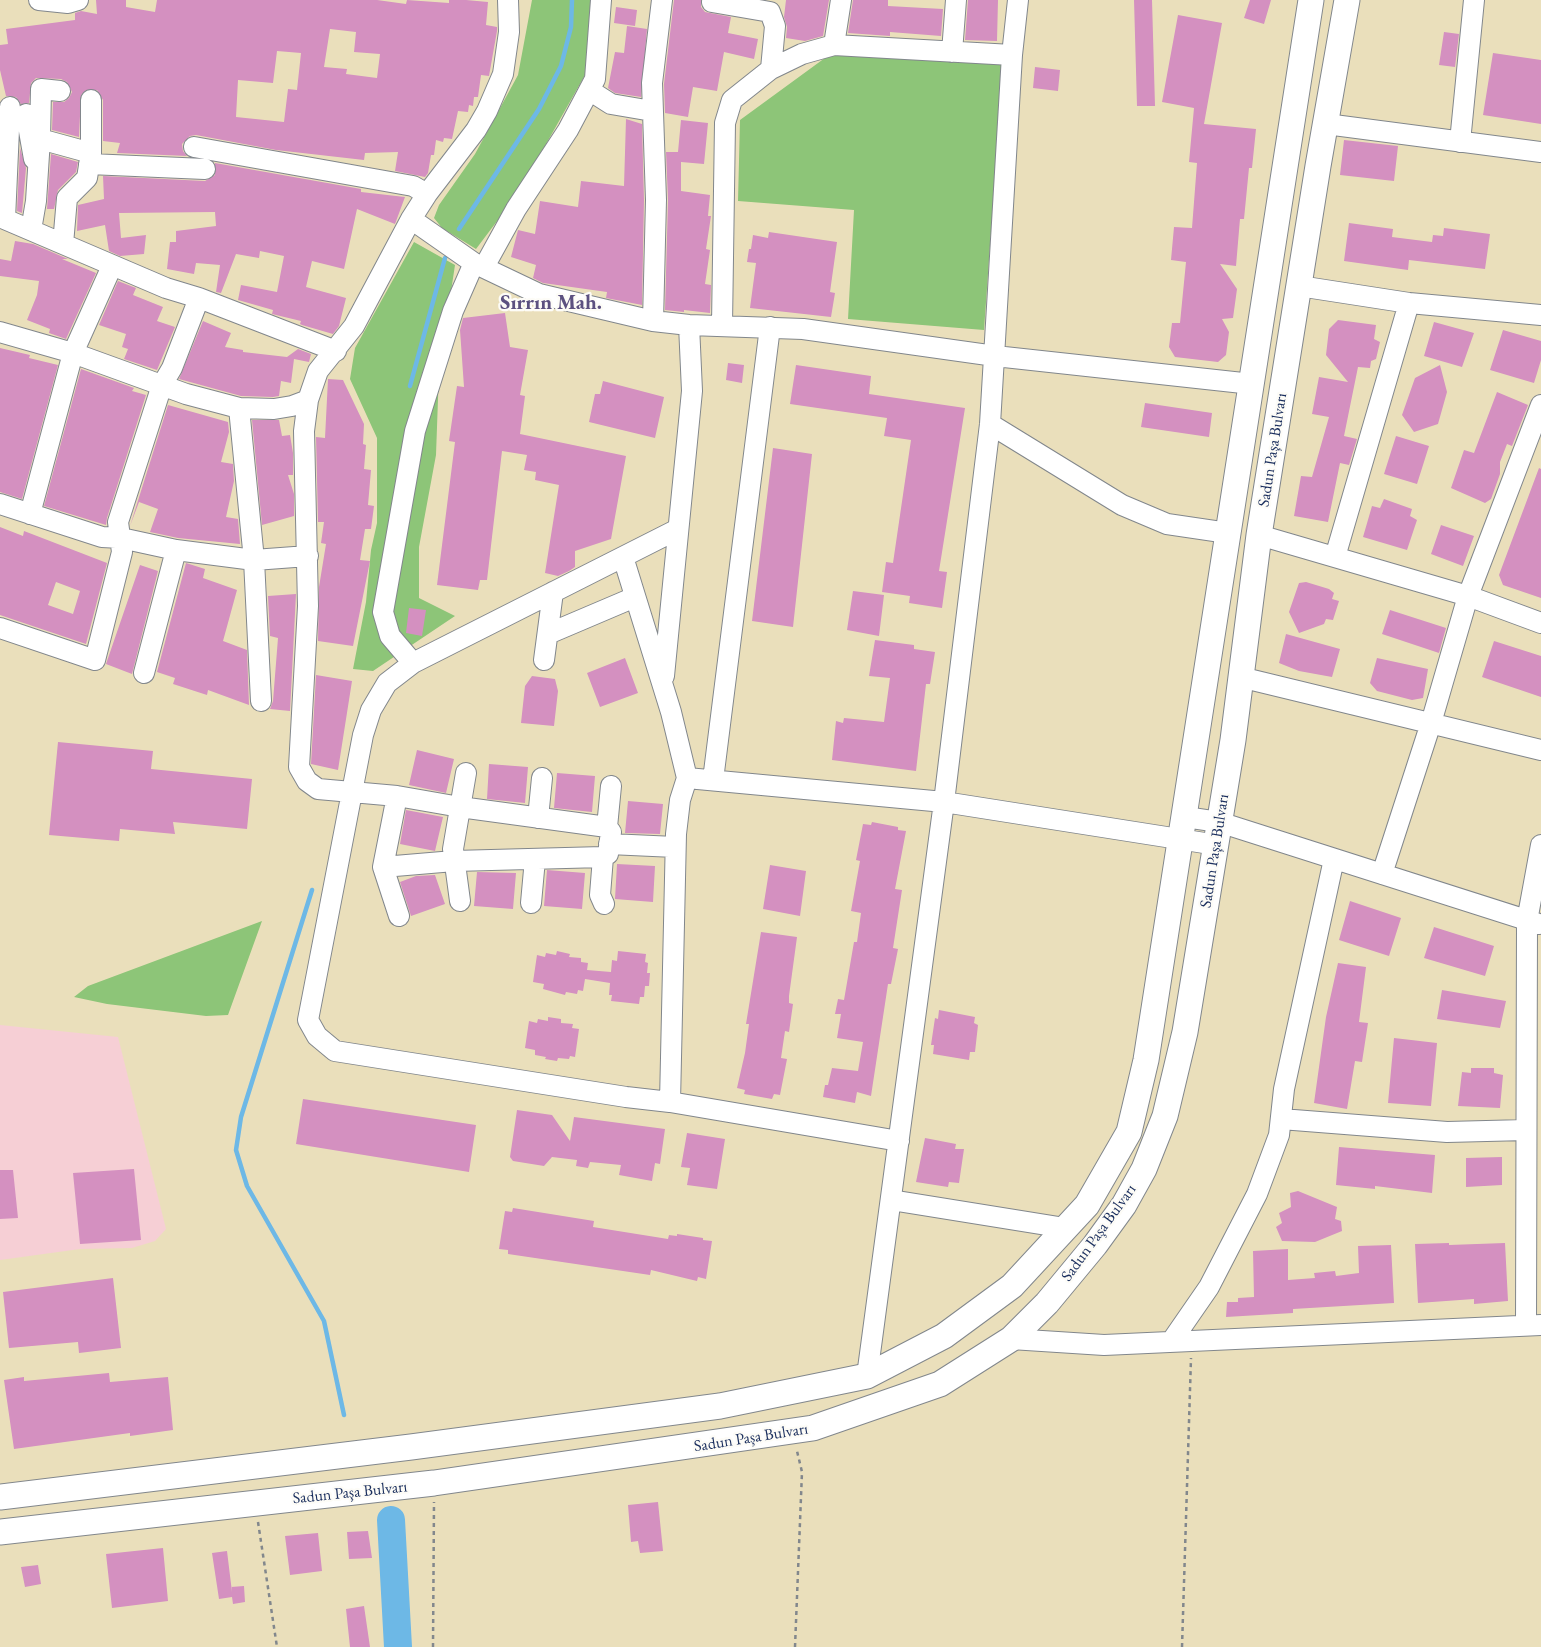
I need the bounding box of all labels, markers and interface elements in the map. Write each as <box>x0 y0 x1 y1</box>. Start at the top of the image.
district label: Sırrın Mah. <box>500 290 602 316</box>
street label: Sadun Paşa Bulvarı <box>1255 392 1291 508</box>
street label: Sadun Paşa Bulvarı <box>1197 793 1233 909</box>
street label: Sadun Paşa Bulvarı <box>1057 1181 1141 1285</box>
street label: Sadun Paşa Bulvarı <box>693 1420 809 1456</box>
street label: Sadun Paşa Bulvarı <box>292 1477 408 1509</box>

